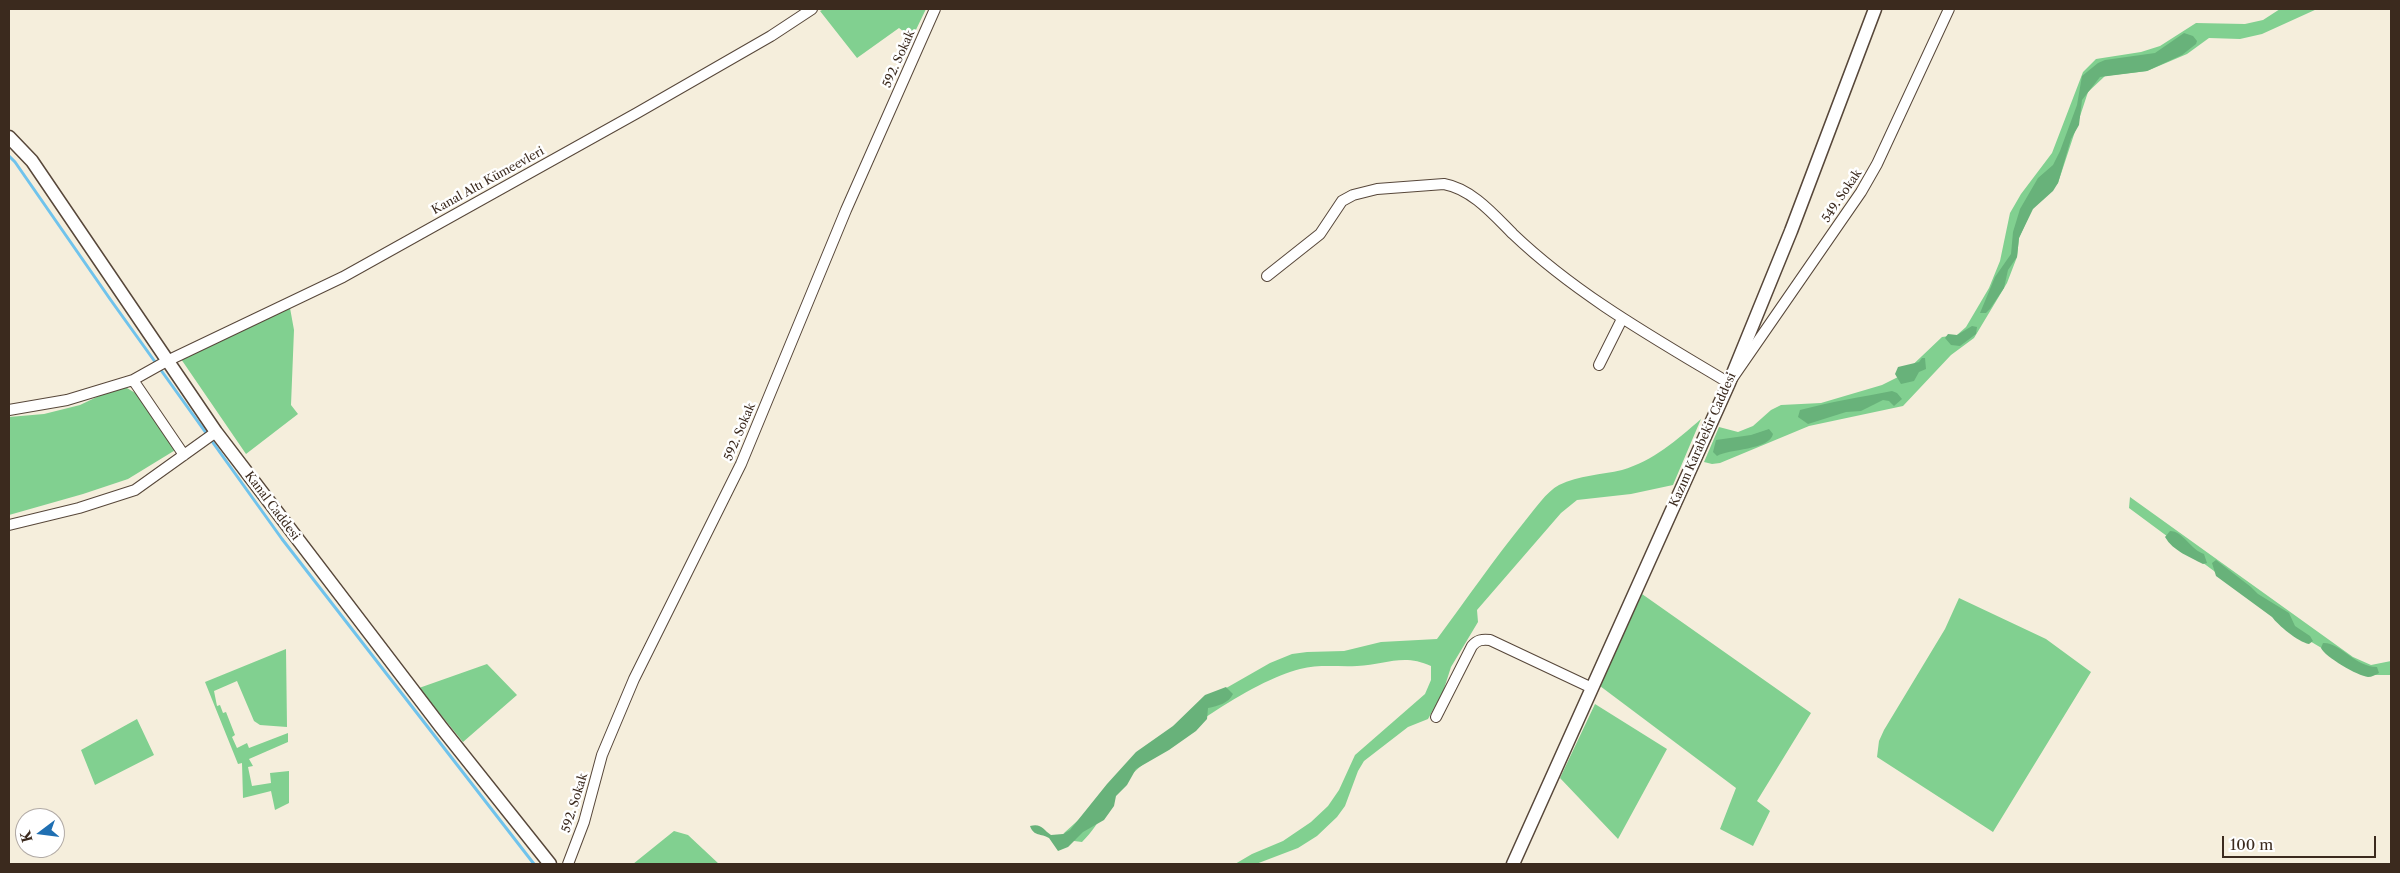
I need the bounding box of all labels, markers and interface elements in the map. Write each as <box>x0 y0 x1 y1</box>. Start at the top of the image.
street label: 592. Sokak <box>880 28 918 90</box>
street label: Kanal Altı Kümeevleri <box>429 144 547 218</box>
street label: 549. Sokak <box>1819 167 1865 225</box>
street label: Kazım Karabekir Caddesi <box>1667 371 1739 509</box>
street label: 592. Sokak <box>721 401 759 463</box>
street label: Kanal Caddesi <box>242 469 302 543</box>
street label: 592. Sokak <box>559 772 591 834</box>
north arrow <box>15 808 65 858</box>
scale bar <box>2225 826 2379 858</box>
text: K <box>16 829 37 844</box>
text: 100 m <box>2230 835 2273 854</box>

